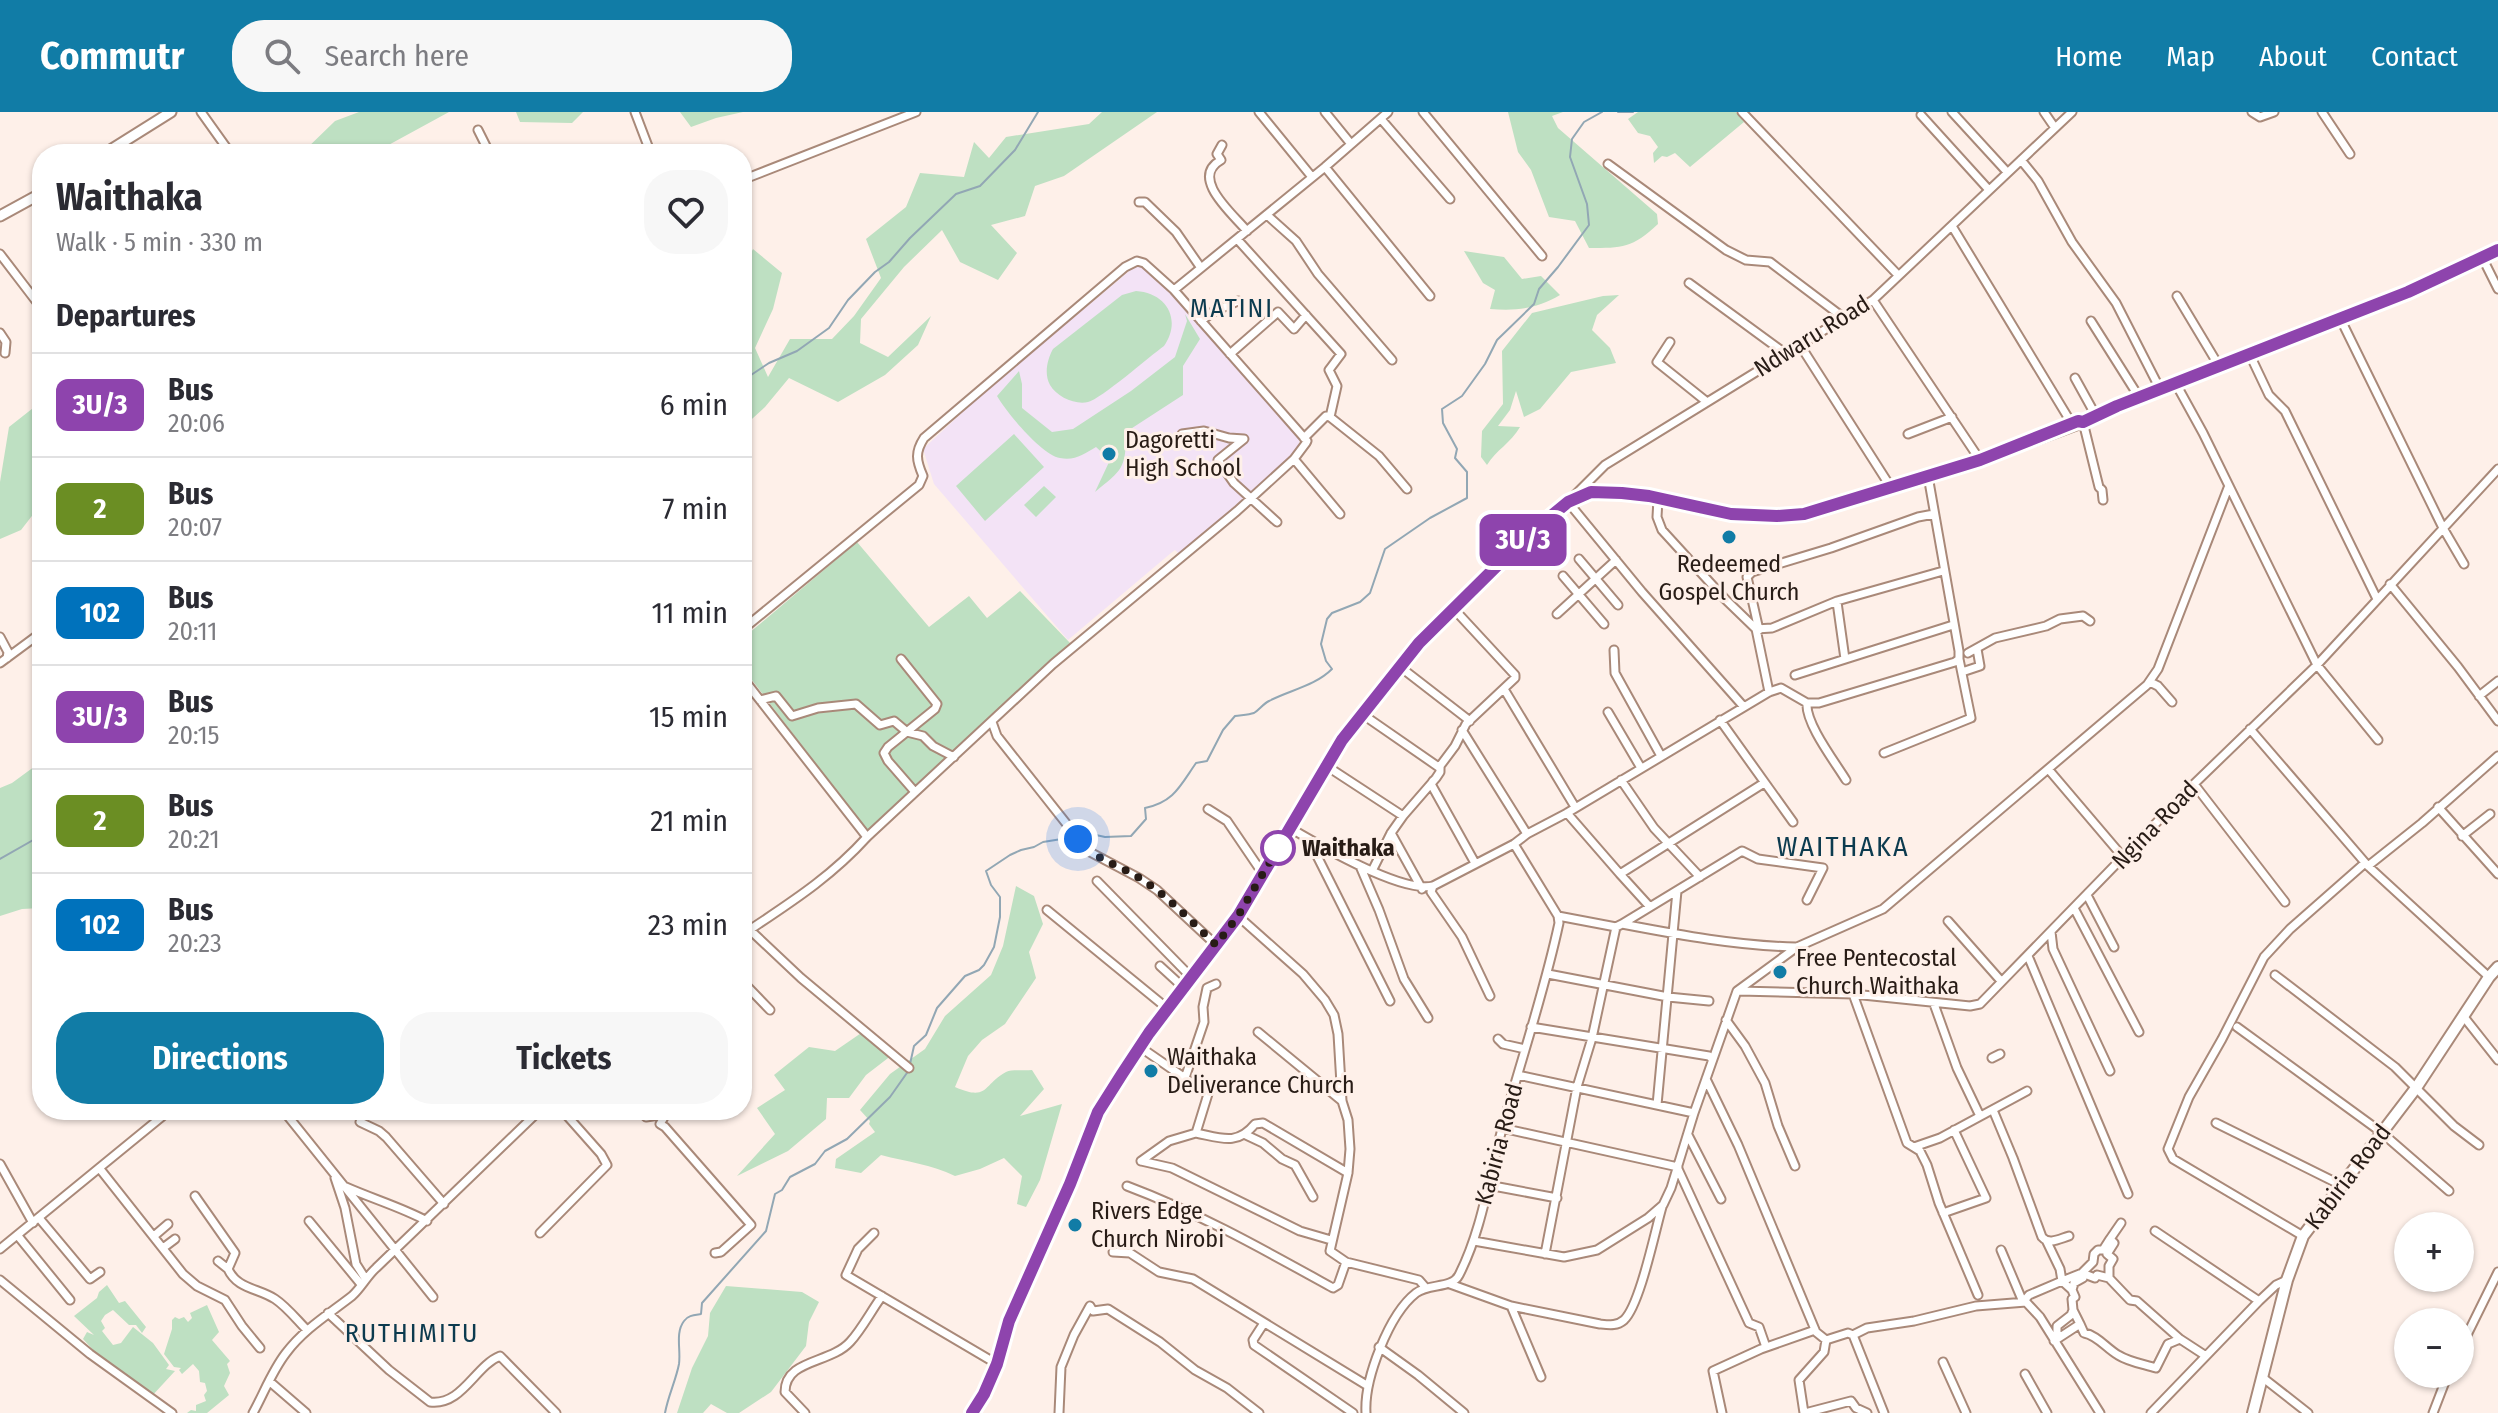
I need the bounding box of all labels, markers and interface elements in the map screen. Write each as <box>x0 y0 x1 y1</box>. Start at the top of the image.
search box <box>232 20 792 92</box>
text: Commutr <box>40 33 184 79</box>
icon: search <box>260 34 304 78</box>
text: Search here <box>324 38 469 74</box>
text: Home <box>2055 40 2122 73</box>
text: Map <box>2166 40 2215 73</box>
text: About <box>2259 40 2327 73</box>
text: Contact <box>2371 40 2458 73</box>
button: heart <box>644 170 728 254</box>
text: Waithaka <box>56 174 203 220</box>
text: Walk · 5 min · 330 m <box>56 227 263 258</box>
street label: Ndwaru Road <box>1749 289 1875 383</box>
district label: MATINI <box>1190 293 1274 324</box>
text: Departures <box>56 298 196 334</box>
text: Bus <box>168 372 213 408</box>
text: 6 min <box>660 387 728 423</box>
text: 3U/3 <box>73 388 127 421</box>
text: 20:06 <box>168 408 225 439</box>
place label: Dagoretti High School <box>1125 426 1242 482</box>
marker: Dagoretti High School <box>1100 445 1118 463</box>
text: Bus <box>168 476 213 512</box>
text: 7 min <box>662 491 728 527</box>
text: 2 <box>94 492 106 525</box>
text: 20:07 <box>168 512 222 543</box>
line badge: 3U/3 <box>1467 514 1579 566</box>
text: 3U/3 <box>1496 523 1550 556</box>
marker: Redeemed Gospel Church <box>1720 528 1738 546</box>
place label: Redeemed Gospel Church <box>1659 550 1800 606</box>
text: Bus <box>168 580 213 616</box>
text: 11 min <box>652 595 728 631</box>
text: 102 <box>80 596 120 629</box>
text: 20:11 <box>168 616 217 647</box>
text: Bus <box>168 684 213 720</box>
text: 15 min <box>649 699 728 735</box>
text: 3U/3 <box>73 700 127 733</box>
text: 20:15 <box>168 720 220 751</box>
street label: Ngina Road <box>2106 775 2204 875</box>
text: Bus <box>168 788 213 824</box>
text: 21 min <box>650 803 728 839</box>
text: 2 <box>94 804 106 837</box>
your location <box>1058 819 1098 859</box>
text: 20:21 <box>168 824 220 855</box>
district label: WAITHAKA <box>1776 830 1910 863</box>
marker: Waithaka <box>1261 831 1295 865</box>
place label: Waithaka <box>1302 834 1395 862</box>
text: Bus <box>168 892 213 928</box>
text: 23 min <box>648 907 728 943</box>
text: 102 <box>80 908 120 941</box>
text: 20:23 <box>168 928 222 959</box>
place label: Free Pentecostal Church Waithaka <box>1796 944 1959 1000</box>
marker: Free Pentecostal Church Waithaka <box>1771 963 1789 981</box>
button: Directions <box>56 1012 384 1104</box>
button: Tickets <box>400 1012 728 1104</box>
place label: Waithaka Deliverance Church <box>1167 1043 1355 1099</box>
marker: Waithaka Deliverance Church <box>1142 1062 1160 1080</box>
street label: Kabiria Road <box>1469 1080 1529 1208</box>
street label: Kabiria Road <box>2299 1119 2397 1235</box>
place label: Rivers Edge Church Nirobi <box>1091 1197 1224 1253</box>
map controls <box>2394 1212 2474 1388</box>
button: + <box>2394 1212 2474 1292</box>
marker: Rivers Edge Church Nirobi <box>1066 1216 1084 1234</box>
button: − <box>2394 1308 2474 1388</box>
district label: RUTHIMITU <box>345 1318 479 1349</box>

